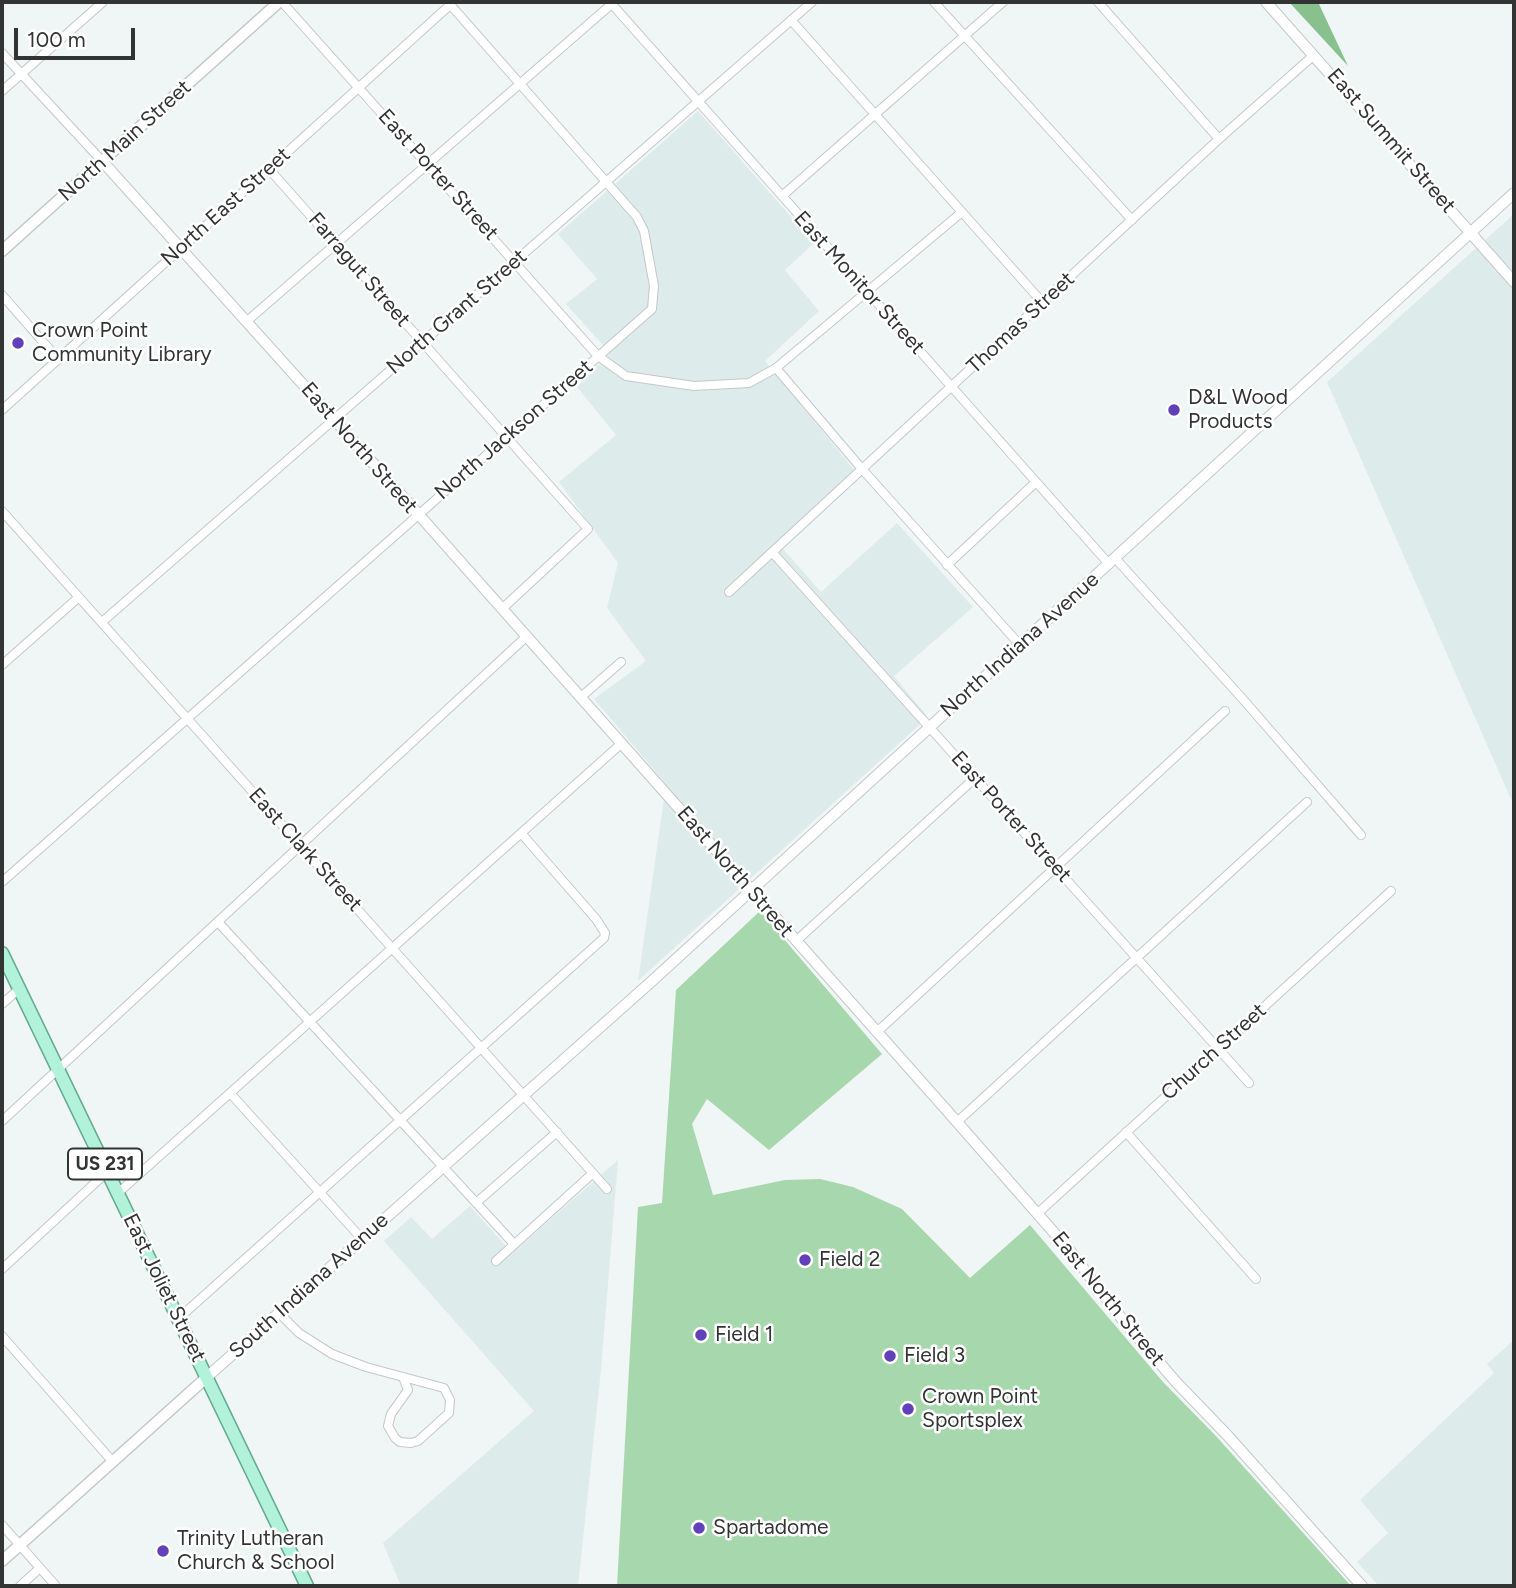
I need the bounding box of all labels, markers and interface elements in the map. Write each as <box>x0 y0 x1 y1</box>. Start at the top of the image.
scale bar <box>18 14 138 58</box>
text: 100 m <box>27 27 86 52</box>
street label: East Summit Street <box>1321 64 1461 218</box>
street label: North Main Street <box>54 75 196 207</box>
street label: East Porter Street <box>373 104 503 246</box>
street label: North East Street <box>156 142 296 272</box>
street label: East Monitor Street <box>788 206 930 360</box>
street label: Farragut Street <box>303 208 415 332</box>
street label: North Grant Street <box>382 244 532 380</box>
street label: Thomas Street <box>962 267 1080 379</box>
place label: Crown Point Community Library <box>32 318 212 368</box>
marker: Crown Point Community Library <box>10 335 26 351</box>
street label: North Jackson Street <box>430 355 598 505</box>
street label: East North Street <box>295 377 423 519</box>
place label: D&L Wood Products <box>1188 385 1288 435</box>
marker: D&L Wood Products <box>1166 402 1182 418</box>
street label: North Indiana Avenue <box>936 567 1104 723</box>
street label: East Porter Street <box>946 746 1076 888</box>
street label: East Clark Street <box>243 783 367 917</box>
street label: East North Street <box>671 801 799 943</box>
street label: Church Street <box>1156 998 1272 1106</box>
road number: US 231 <box>68 1148 142 1180</box>
street label: South Indiana Avenue <box>224 1208 394 1364</box>
street label: East Joliet Street <box>117 1210 211 1366</box>
street label: East North Street <box>1046 1227 1170 1371</box>
place label: Field 2 <box>819 1247 881 1273</box>
marker: Field 2 <box>797 1252 813 1268</box>
place label: Field 1 <box>715 1322 774 1348</box>
marker: Field 1 <box>693 1327 709 1343</box>
place label: Field 3 <box>904 1343 965 1369</box>
marker: Field 3 <box>882 1348 898 1364</box>
place label: Crown Point Sportsplex <box>922 1384 1038 1434</box>
marker: Crown Point Sportsplex <box>900 1401 916 1417</box>
place label: Spartadome <box>713 1515 829 1541</box>
marker: Spartadome <box>691 1520 707 1536</box>
place label: Trinity Lutheran Church & School <box>177 1526 335 1576</box>
marker: Trinity Lutheran Church & School <box>155 1543 171 1559</box>

